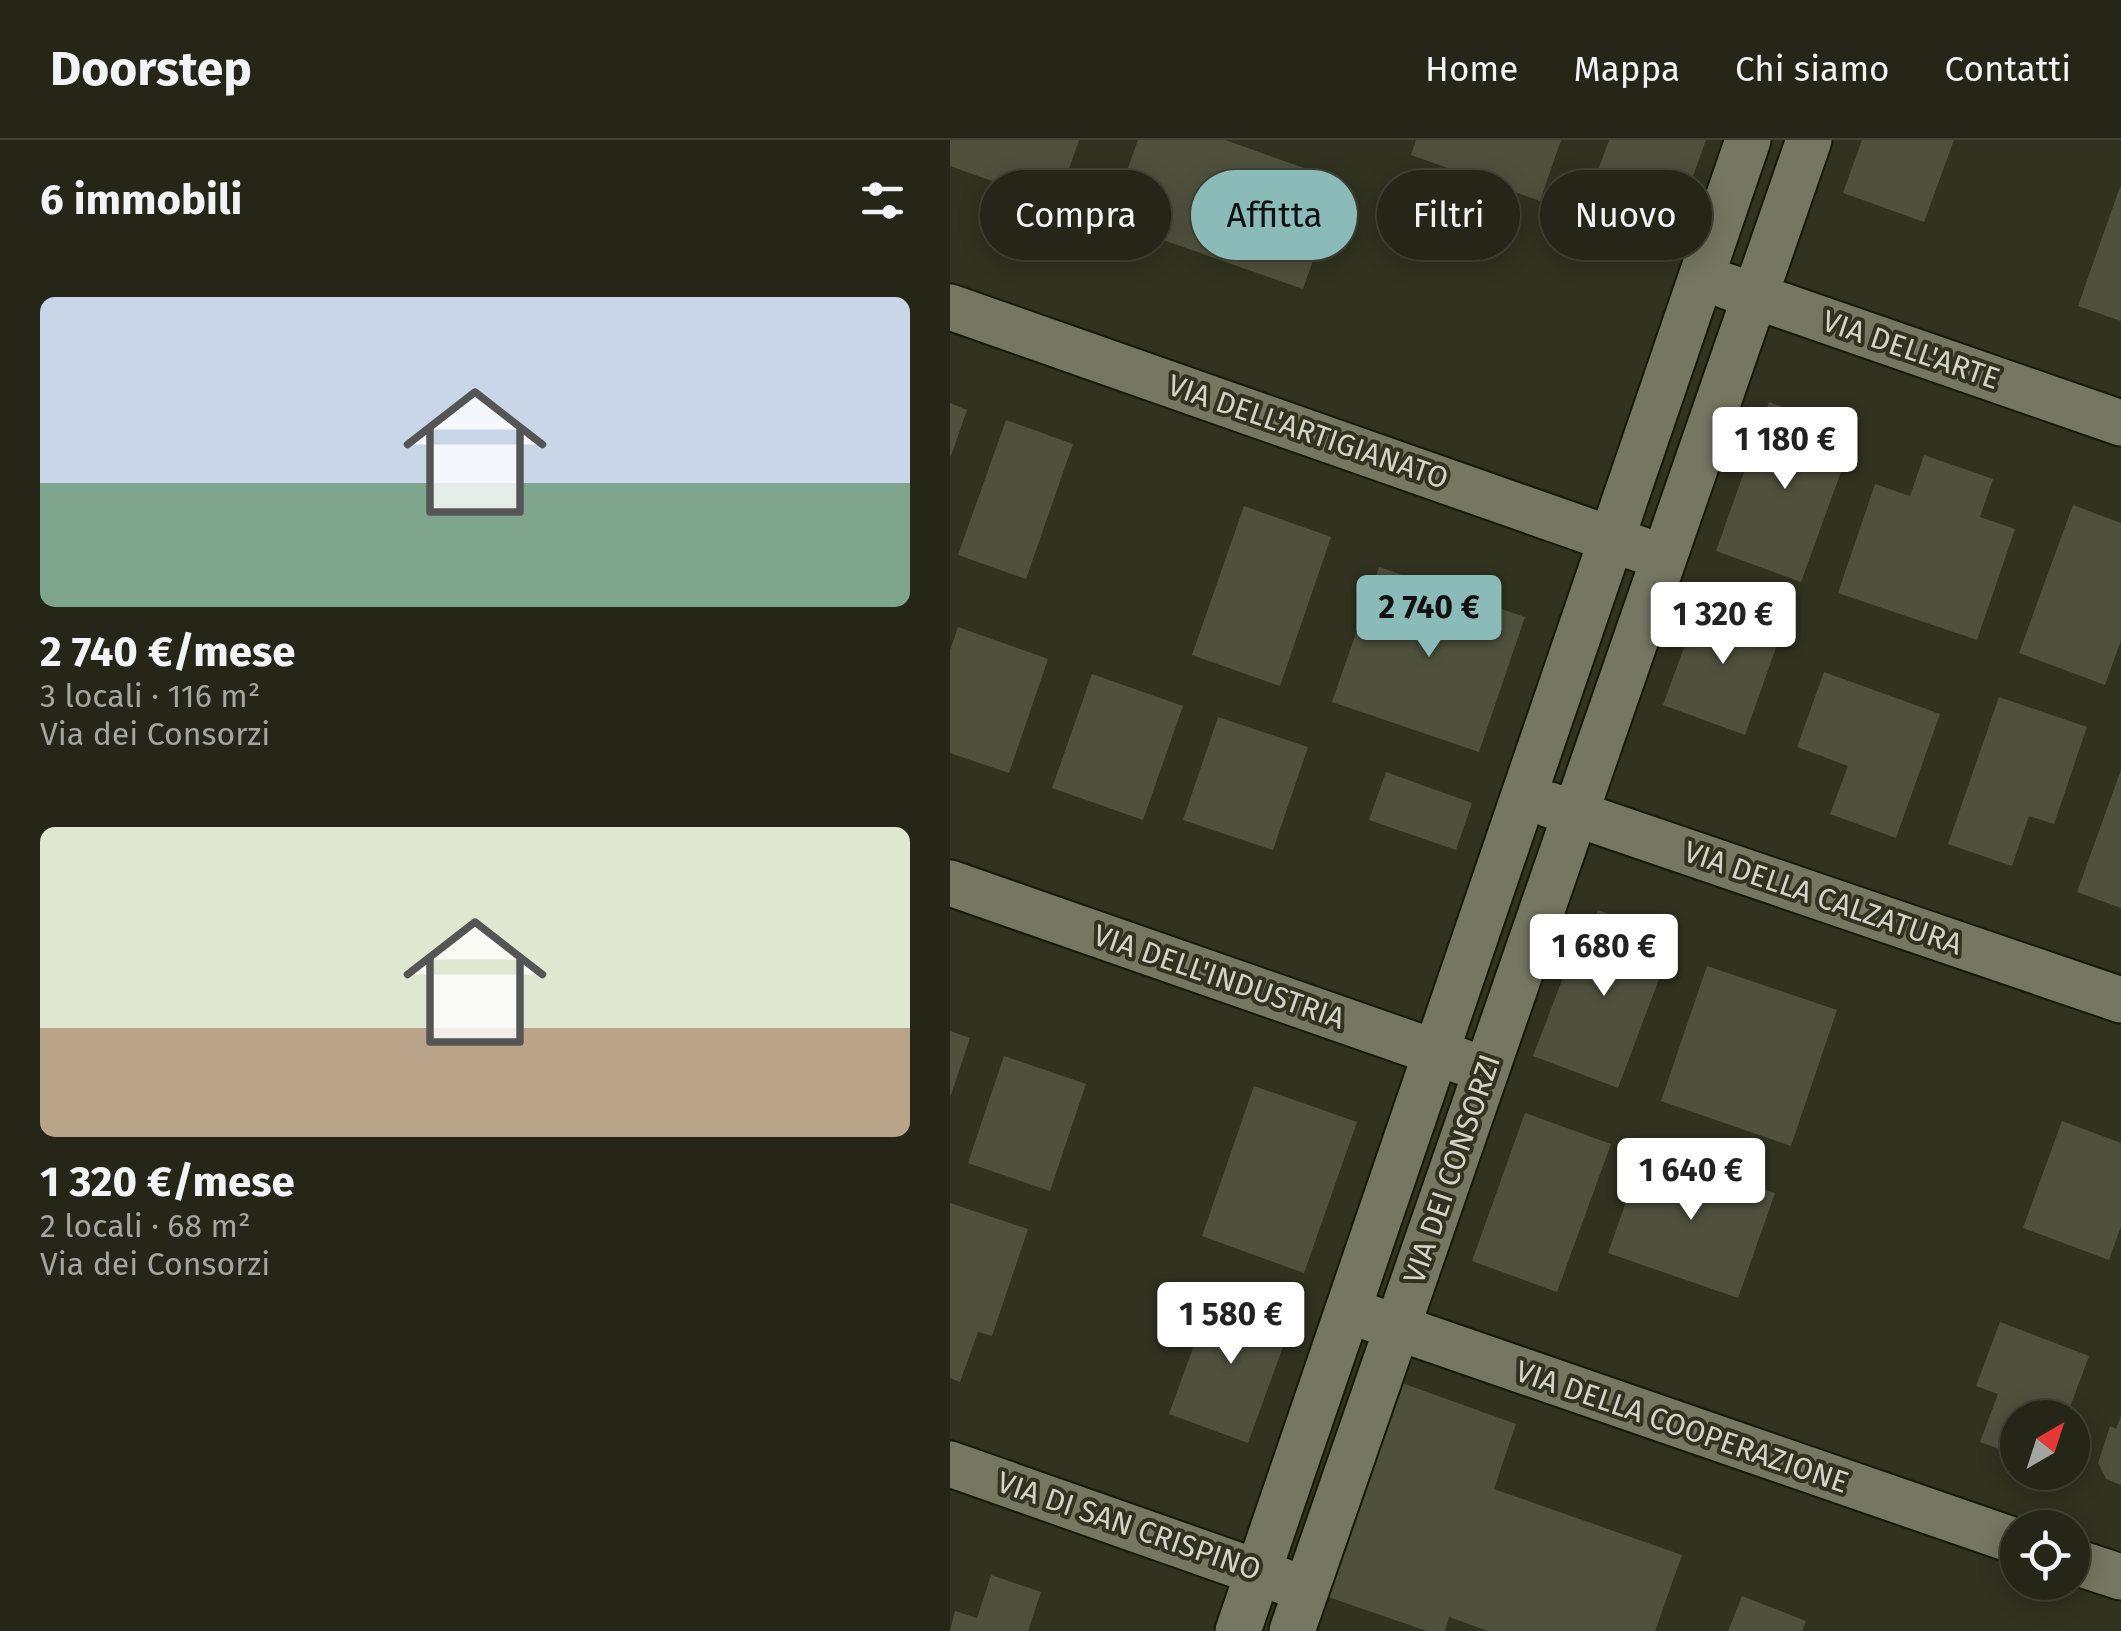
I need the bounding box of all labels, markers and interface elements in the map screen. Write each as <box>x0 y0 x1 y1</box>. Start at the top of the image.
text: Doorstep <box>50 40 252 98</box>
text: Home <box>1425 48 1518 90</box>
text: Mappa <box>1573 48 1680 90</box>
text: Chi siamo <box>1735 48 1890 90</box>
text: Contatti <box>1945 48 2071 90</box>
chip: Compra <box>980 170 1171 260</box>
chip: Affitta <box>1191 170 1357 260</box>
chip: Filtri <box>1377 170 1520 260</box>
chip: Nuovo <box>1540 170 1712 260</box>
icon: filters <box>855 173 910 228</box>
text: 6 immobili <box>40 175 242 225</box>
street label: VIA DELL'ARTE <box>1818 303 2004 397</box>
icon: home <box>385 362 565 542</box>
street label: VIA DELL'ARTIGIANATO <box>1163 367 1453 497</box>
pin: 1 180 € <box>1693 407 1877 492</box>
text: 1 180 € <box>1734 420 1836 458</box>
pin: 2 740 € <box>1337 575 1521 660</box>
pin: 1 320 € <box>1631 582 1815 667</box>
text: 2 740 € <box>1378 588 1480 626</box>
text: 1 320 € <box>1673 595 1773 633</box>
text: 2 740 €/mese <box>40 627 295 677</box>
text: 3 locali · 116 m² <box>40 677 260 715</box>
text: Via dei Consorzi <box>40 715 270 753</box>
street label: VIA DELLA CALZATURA <box>1679 833 1968 963</box>
icon: home <box>385 892 565 1072</box>
pin: 1 680 € <box>1512 914 1696 999</box>
street label: VIA DELL'INDUSTRIA <box>1089 917 1350 1037</box>
text: 1 680 € <box>1552 927 1656 965</box>
street label: VIA DEI CONSORZI <box>1396 1050 1508 1288</box>
pin: 1 640 € <box>1599 1138 1783 1223</box>
text: 1 640 € <box>1639 1151 1743 1189</box>
text: 1 320 €/mese <box>40 1157 295 1207</box>
text: 2 locali · 68 m² <box>40 1207 251 1245</box>
text: Via dei Consorzi <box>40 1245 270 1283</box>
pin: 1 580 € <box>1139 1282 1323 1367</box>
text: 1 580 € <box>1179 1295 1283 1333</box>
street label: VIA DELLA COOPERAZIONE <box>1511 1353 1853 1501</box>
north arrow <box>2000 1400 2090 1490</box>
map controls <box>2000 1400 2090 1600</box>
street label: VIA DI SAN CRISPINO <box>993 1464 1265 1588</box>
button: locate <box>2000 1510 2090 1600</box>

